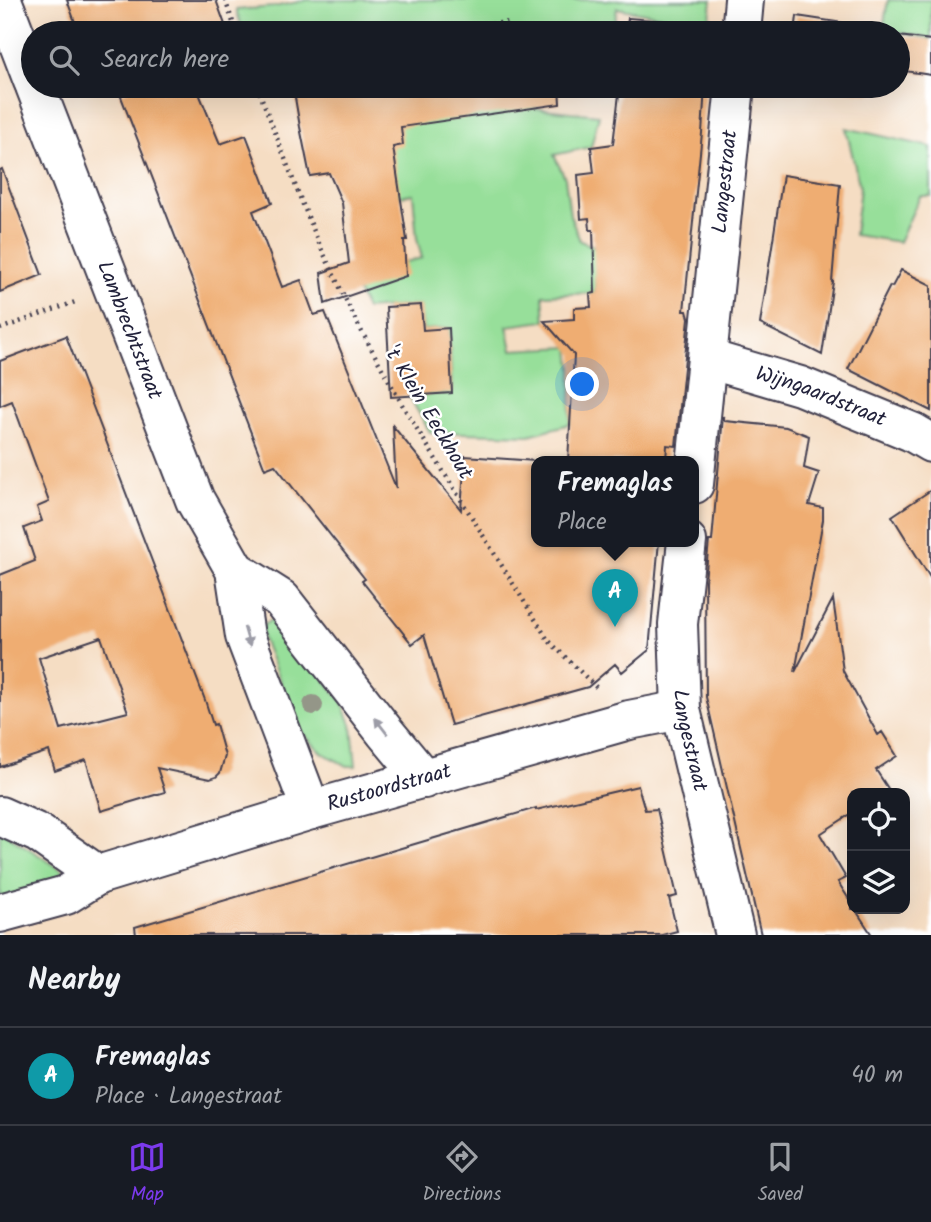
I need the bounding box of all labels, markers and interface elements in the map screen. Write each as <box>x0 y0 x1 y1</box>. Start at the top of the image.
search box <box>21 21 910 98</box>
text: Search here <box>101 39 229 81</box>
icon: search <box>45 41 83 79</box>
street label: Langestraat <box>703 127 747 235</box>
street label: Lambrechtstraat <box>88 256 171 405</box>
street label: 't Klein Eeckhout <box>375 340 482 487</box>
street label: Wijngaardstraat <box>752 357 892 436</box>
your location <box>565 367 599 401</box>
popup <box>531 456 699 547</box>
text: Fremaglas <box>557 463 673 505</box>
text: Place <box>557 505 607 541</box>
pin: A <box>592 569 638 627</box>
one-way arrow <box>242 626 253 648</box>
street label: Langestraat <box>664 689 717 796</box>
one-way arrow <box>373 717 388 735</box>
street label: Rustoordstraat <box>323 754 456 821</box>
map controls <box>847 788 910 914</box>
button: locate <box>847 788 910 851</box>
button: layers <box>847 851 910 914</box>
text: Nearby <box>28 957 120 1005</box>
text: Fremaglas <box>95 1037 211 1079</box>
text: A <box>44 1058 58 1094</box>
text: 40 m <box>851 1058 903 1094</box>
text: Place · Langestraat <box>95 1079 282 1115</box>
tab: Map <box>128 1138 166 1210</box>
tab: Directions <box>423 1138 501 1210</box>
tab: Saved <box>758 1138 803 1210</box>

